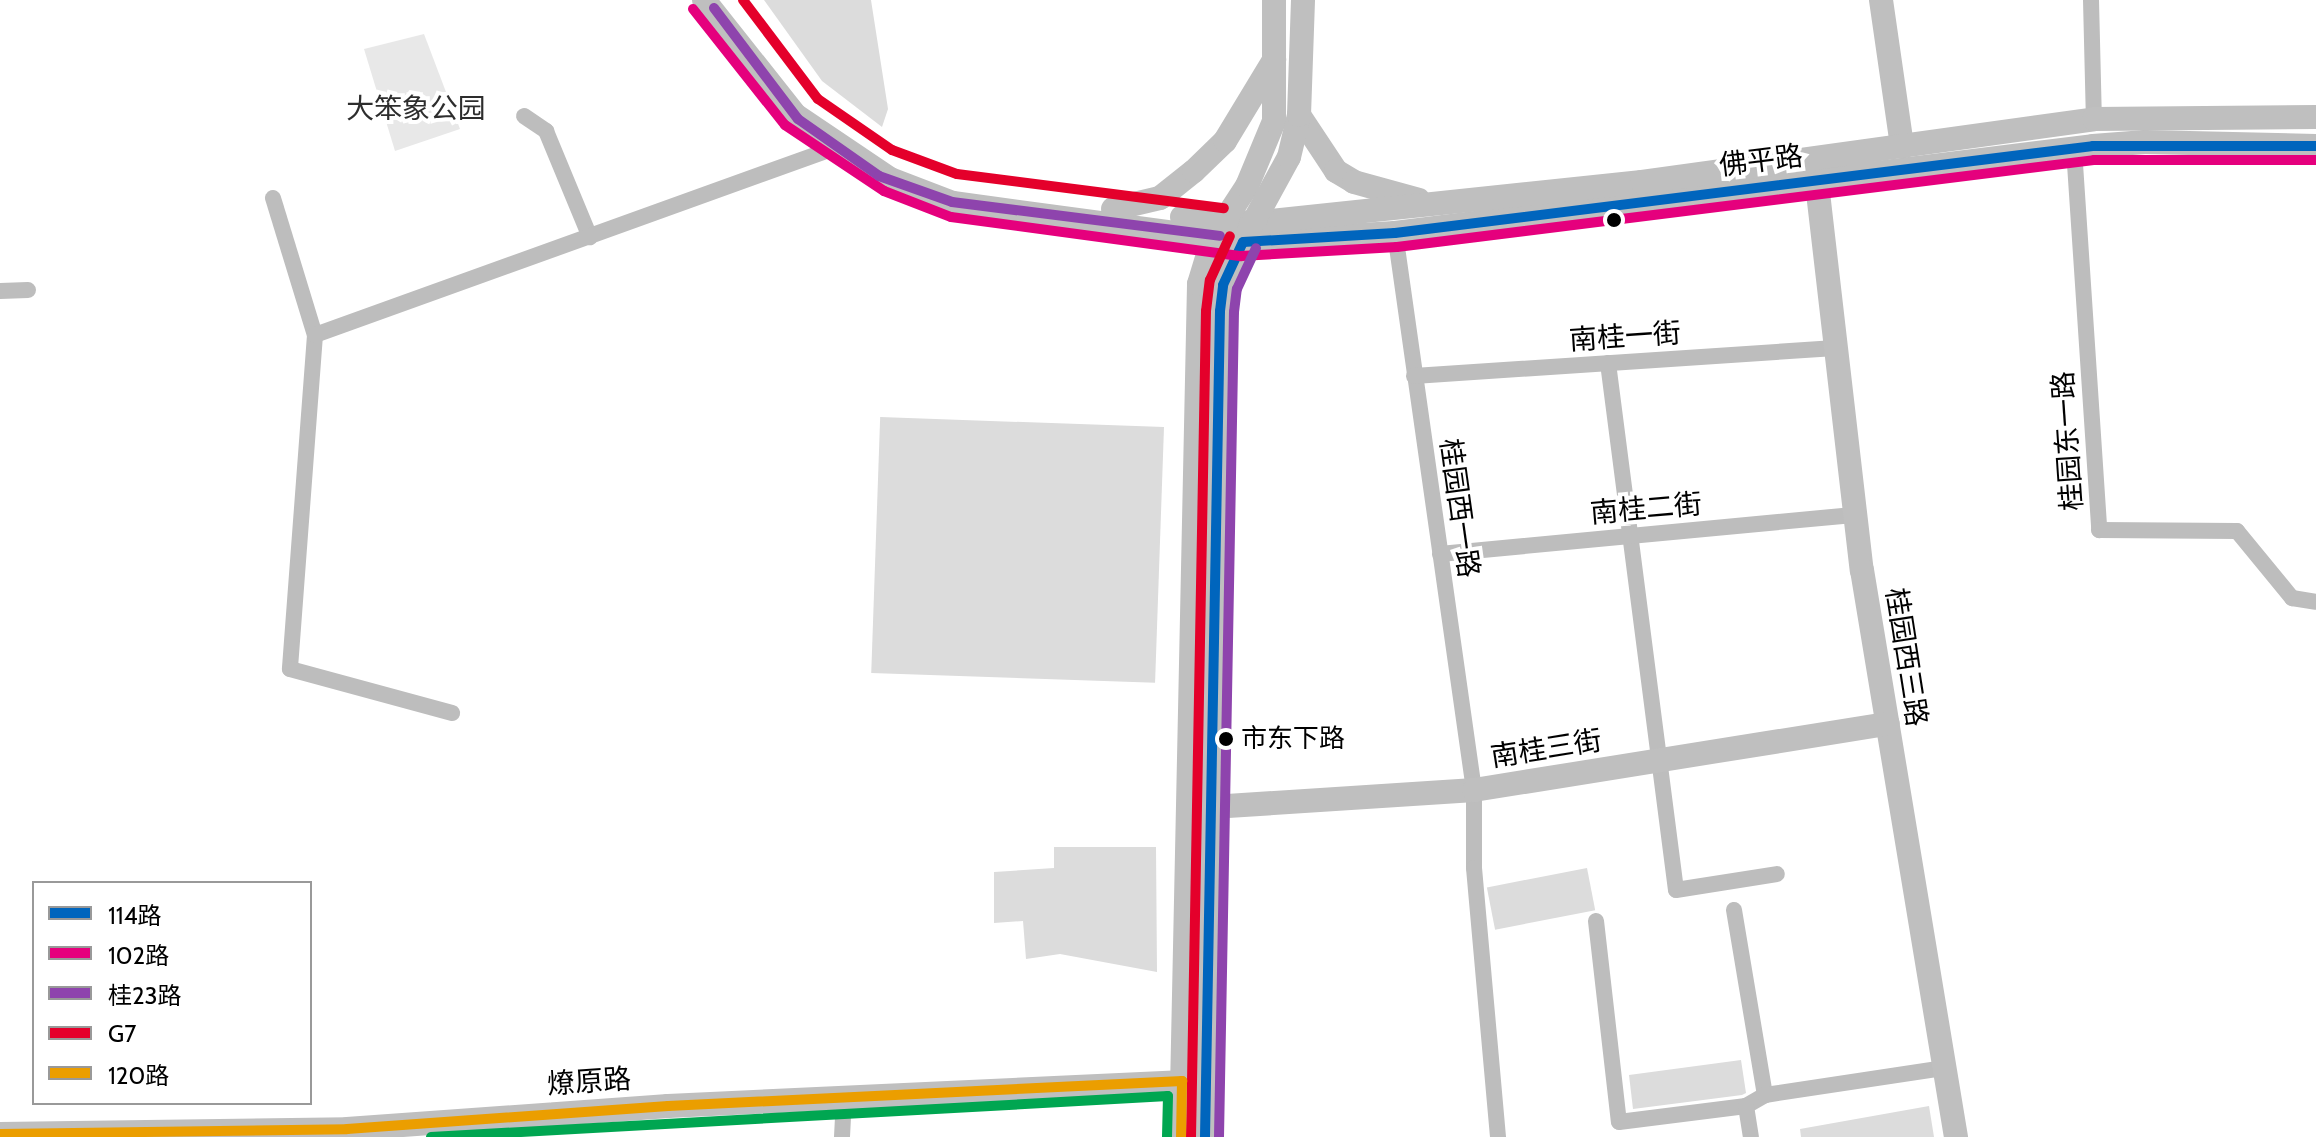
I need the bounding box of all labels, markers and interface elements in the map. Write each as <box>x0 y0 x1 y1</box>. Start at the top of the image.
park label: 大笨象公园 <box>346 91 486 125</box>
street label: 佛平路 <box>1717 138 1805 182</box>
unlabelled marker <box>1606 212 1622 228</box>
street label: 南桂一街 <box>1568 315 1682 357</box>
street label: 桂园东一路 <box>2045 370 2089 512</box>
street label: 桂园西一路 <box>1434 436 1486 580</box>
street label: 南桂二街 <box>1589 486 1703 530</box>
street label: 桂园西三路 <box>1879 585 1935 729</box>
place label: 市东下路 <box>1241 723 1345 755</box>
street label: 南桂三街 <box>1488 723 1604 773</box>
marker: 市东下路 <box>1218 731 1234 747</box>
legend <box>32 881 312 1105</box>
text: 114路 <box>108 901 162 930</box>
text: 102路 <box>108 941 169 970</box>
text: 桂23路 <box>108 981 182 1010</box>
text: G7 <box>108 1019 136 1048</box>
text: 120路 <box>108 1061 169 1090</box>
street label: 燎原路 <box>546 1061 632 1101</box>

